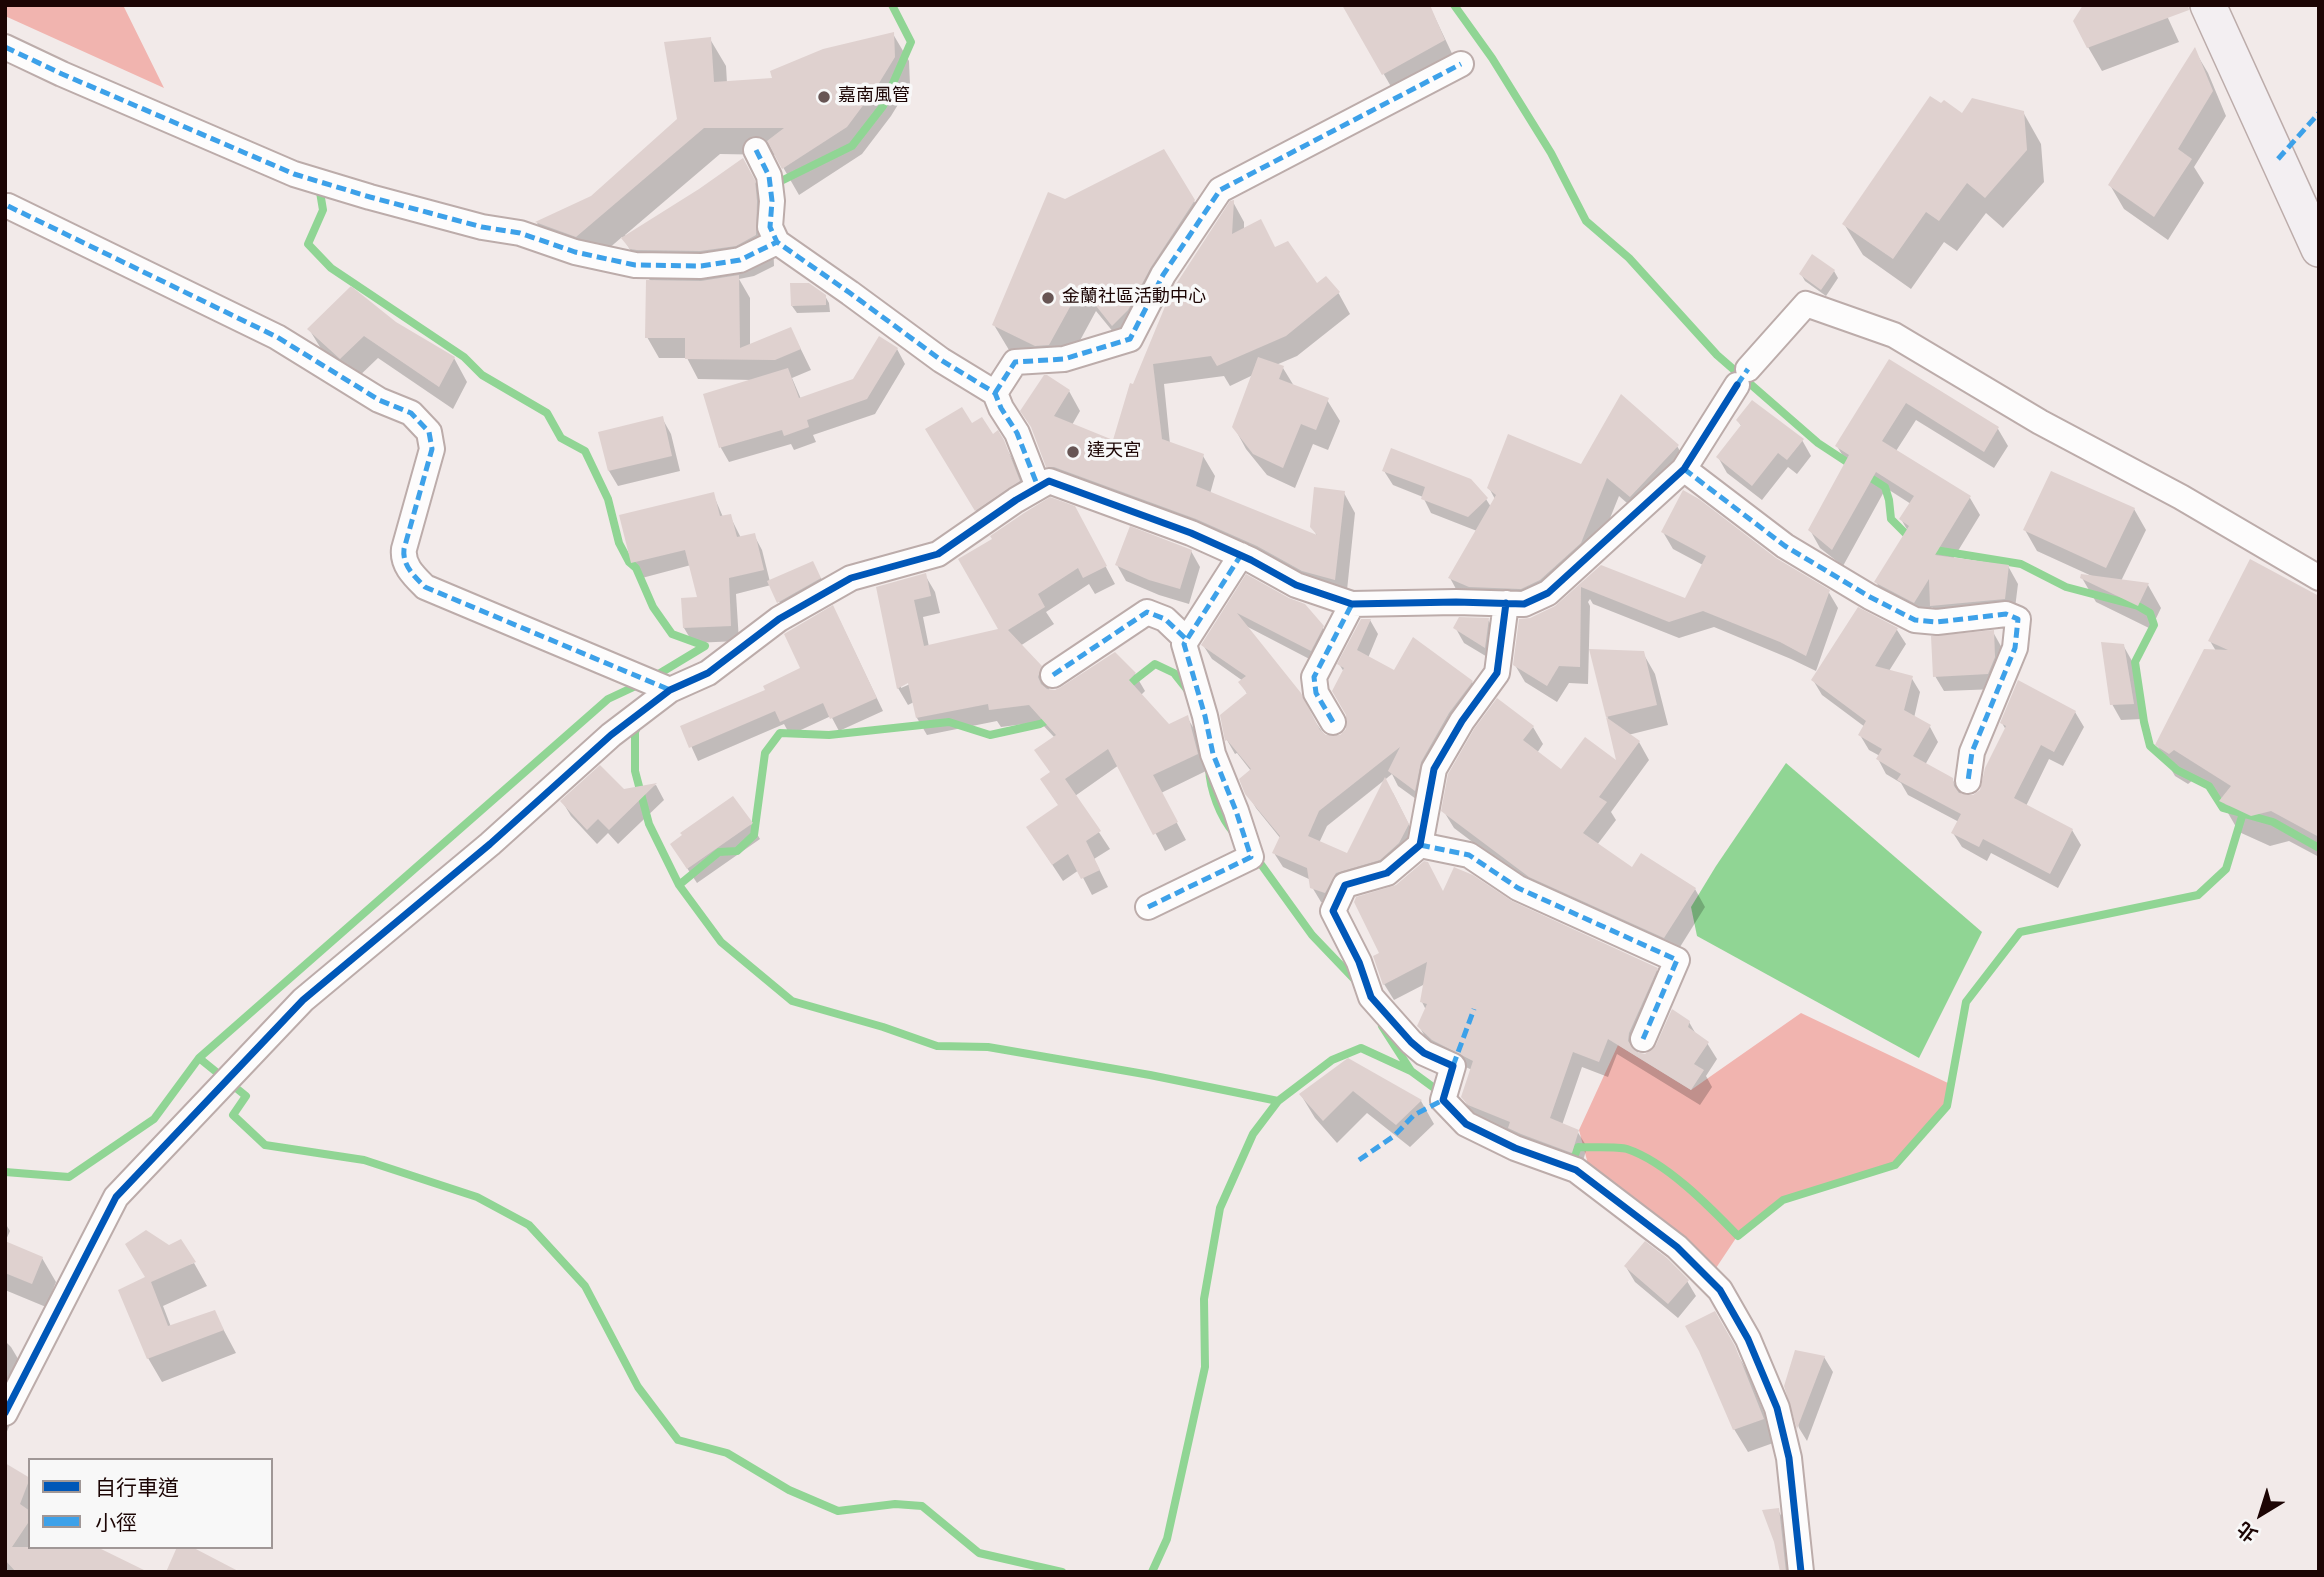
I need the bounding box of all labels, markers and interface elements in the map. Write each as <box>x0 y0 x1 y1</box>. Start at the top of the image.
place label: 嘉南風管 <box>838 86 910 108</box>
marker: 嘉南風管 <box>816 89 832 105</box>
place label: 金蘭社區活動中心 <box>1062 287 1206 309</box>
marker: 金蘭社區活動中心 <box>1040 290 1056 306</box>
place label: 達天宮 <box>1087 441 1141 463</box>
marker: 達天宮 <box>1065 444 1081 460</box>
legend <box>28 1458 273 1549</box>
text: 自行車道 <box>95 1473 179 1503</box>
north arrow <box>2226 1479 2296 1549</box>
text: 小徑 <box>95 1508 137 1538</box>
text: 北 <box>2232 1514 2264 1547</box>

